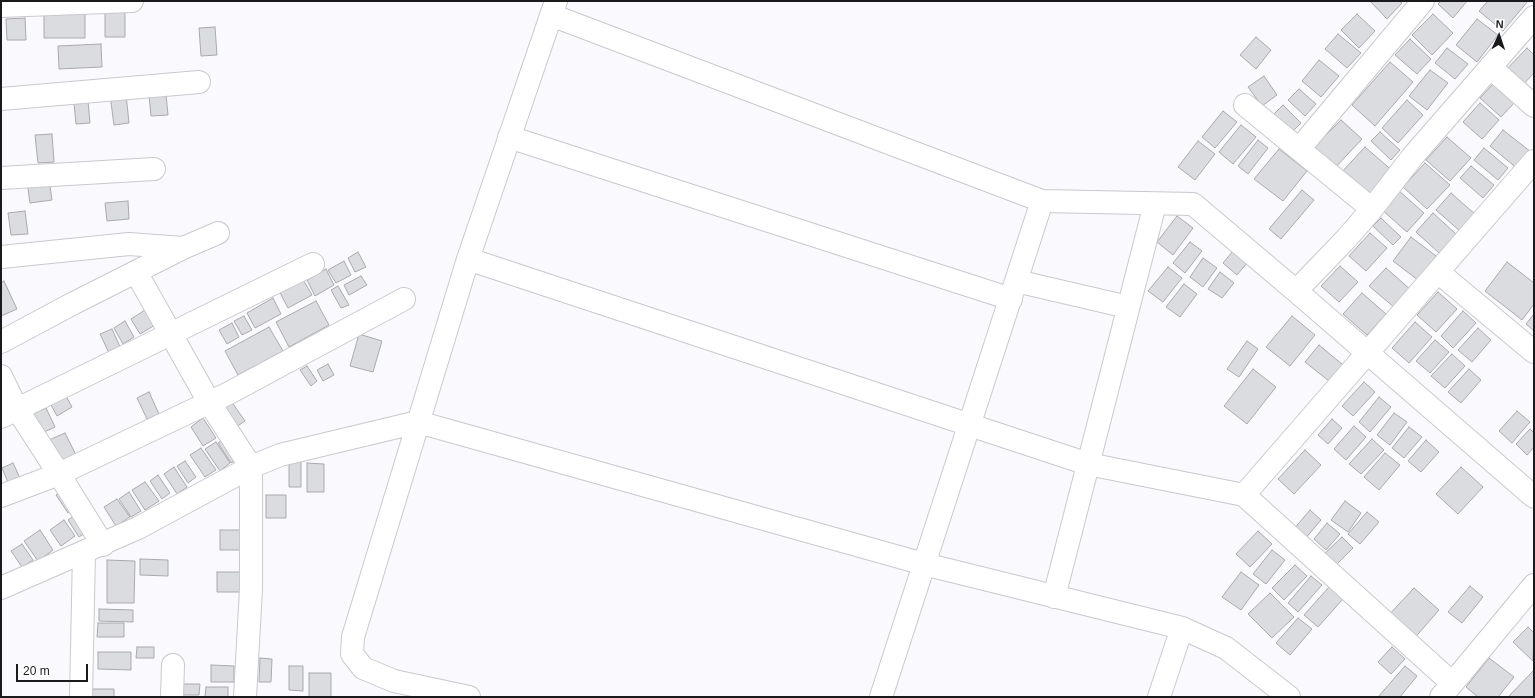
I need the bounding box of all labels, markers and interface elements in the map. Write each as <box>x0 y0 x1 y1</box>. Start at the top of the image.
north arrow <box>1479 16 1519 56</box>
text: N <box>1495 18 1504 30</box>
scale bar <box>18 656 90 682</box>
text: 20 m <box>23 664 50 678</box>

